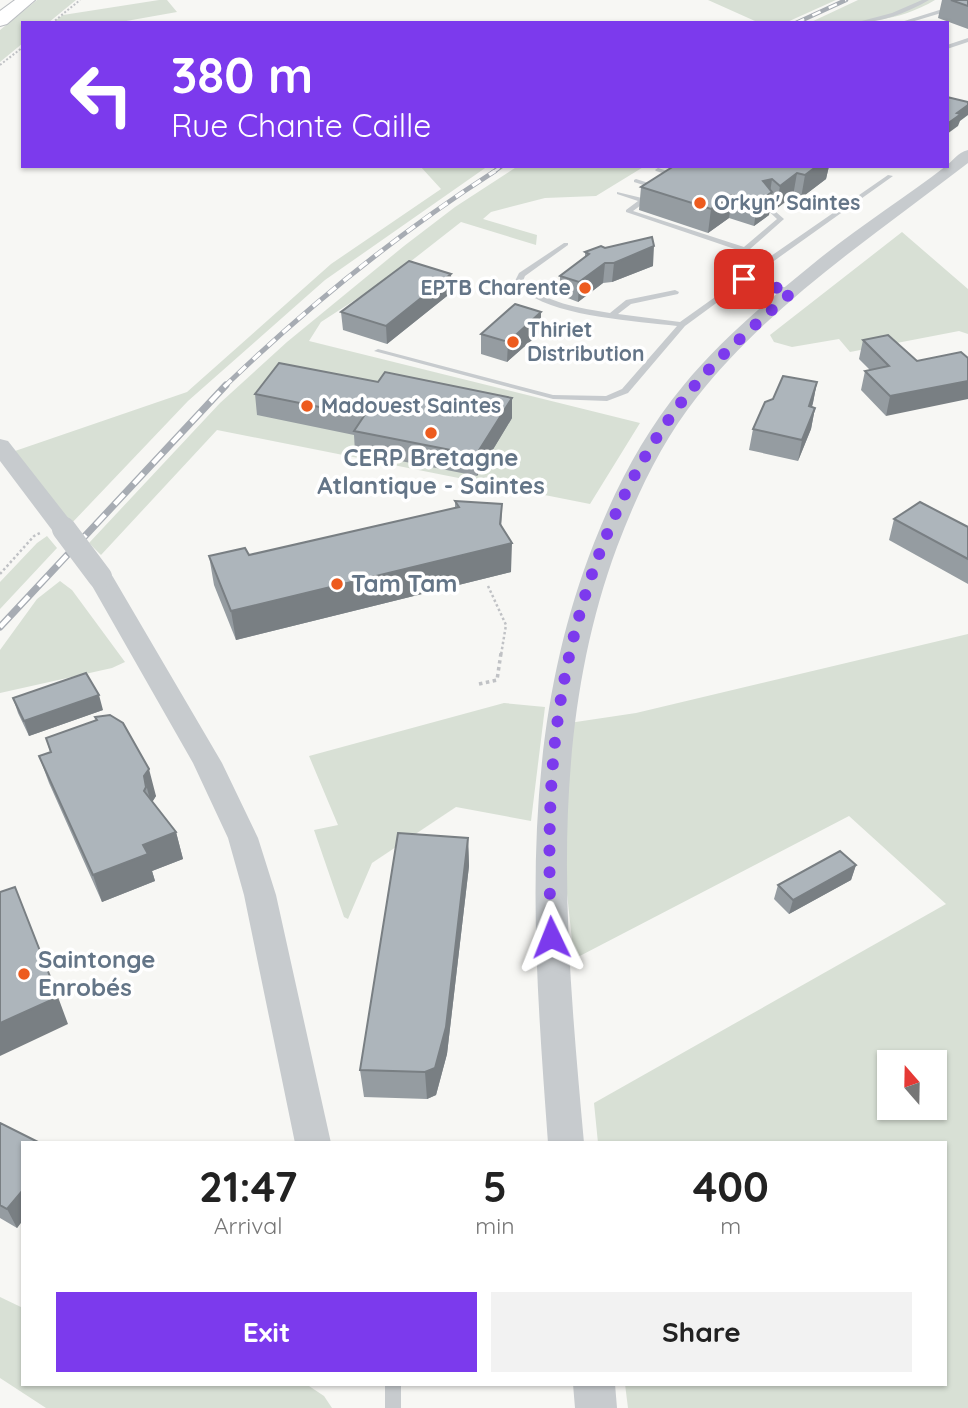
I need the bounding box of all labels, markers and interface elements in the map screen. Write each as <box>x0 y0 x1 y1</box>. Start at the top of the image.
text: 380 m <box>171 44 313 105</box>
icon: left <box>56 49 147 140</box>
text: Rue Chante Caille <box>171 105 431 145</box>
place label: Orkyn' Saintes <box>714 189 860 215</box>
marker: Orkyn' Saintes <box>692 195 708 211</box>
pin <box>714 249 774 309</box>
icon: arrive <box>725 260 763 298</box>
place label: EPTB Charente <box>420 274 571 300</box>
marker: EPTB Charente <box>577 280 593 296</box>
place label: Thiriet Distribution <box>527 316 644 366</box>
marker: Thiriet Distribution <box>505 334 521 350</box>
place label: Madouest Saintes <box>321 392 501 418</box>
marker: Madouest Saintes <box>299 398 315 414</box>
marker: CERP Bretagne Atlantique - Saintes <box>423 425 439 441</box>
place label: CERP Bretagne Atlantique - Saintes <box>317 442 545 500</box>
place label: Tam Tam <box>351 568 457 598</box>
marker: Tam Tam <box>329 576 345 592</box>
position arrow <box>514 900 588 974</box>
place label: Saintonge Enrobés <box>38 944 155 1002</box>
marker: Saintonge Enrobés <box>16 966 32 982</box>
north arrow <box>877 1050 947 1120</box>
map controls <box>877 1050 947 1120</box>
text: 21:47 <box>199 1160 297 1213</box>
text: 5 <box>483 1160 507 1213</box>
text: 400 <box>693 1160 769 1213</box>
text: Arrival <box>214 1211 283 1240</box>
text: min <box>475 1211 515 1240</box>
text: m <box>720 1211 741 1240</box>
button: Exit <box>56 1292 477 1372</box>
button: Share <box>491 1292 912 1372</box>

